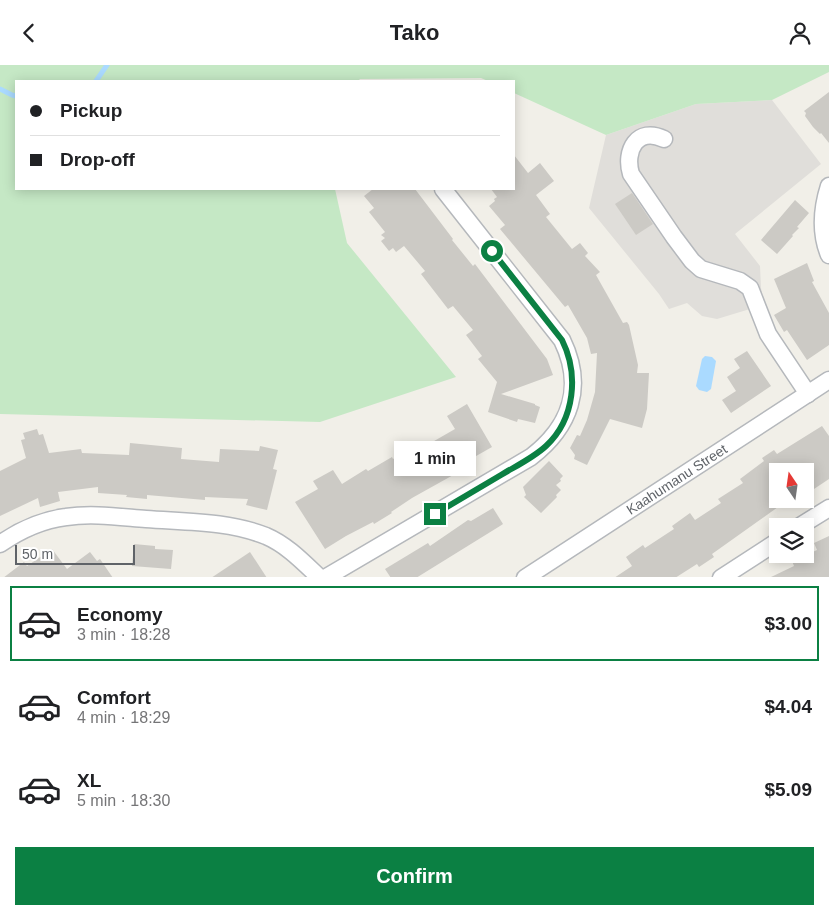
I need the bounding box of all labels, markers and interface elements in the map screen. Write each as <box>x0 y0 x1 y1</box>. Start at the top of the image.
icon: back <box>15 19 43 47</box>
icon: person <box>786 19 814 47</box>
text: Tako <box>390 20 439 45</box>
text: Pickup <box>60 100 122 121</box>
text: Drop-off <box>60 149 135 170</box>
route start <box>481 240 503 262</box>
callout: 1 min <box>394 441 476 477</box>
street label: Kaahumanu Street <box>623 441 730 518</box>
text: 1 min <box>414 450 456 467</box>
north arrow <box>769 463 814 507</box>
map controls <box>769 463 814 563</box>
route end <box>424 503 446 525</box>
button: layers <box>769 518 814 563</box>
scale bar <box>15 543 135 566</box>
text: 50 m <box>22 546 53 562</box>
icon: car <box>17 601 62 646</box>
text: Economy <box>77 604 163 625</box>
text: $3.00 <box>764 613 812 634</box>
text: 3 min · 18:28 <box>77 626 170 643</box>
icon: car <box>17 684 62 729</box>
text: Comfort <box>77 687 151 708</box>
text: $4.04 <box>764 696 812 717</box>
text: 4 min · 18:29 <box>77 709 170 726</box>
icon: car <box>17 767 62 812</box>
text: XL <box>77 770 101 791</box>
text: $5.09 <box>764 779 812 800</box>
text: 5 min · 18:30 <box>77 792 170 809</box>
button: Confirm <box>15 847 814 905</box>

